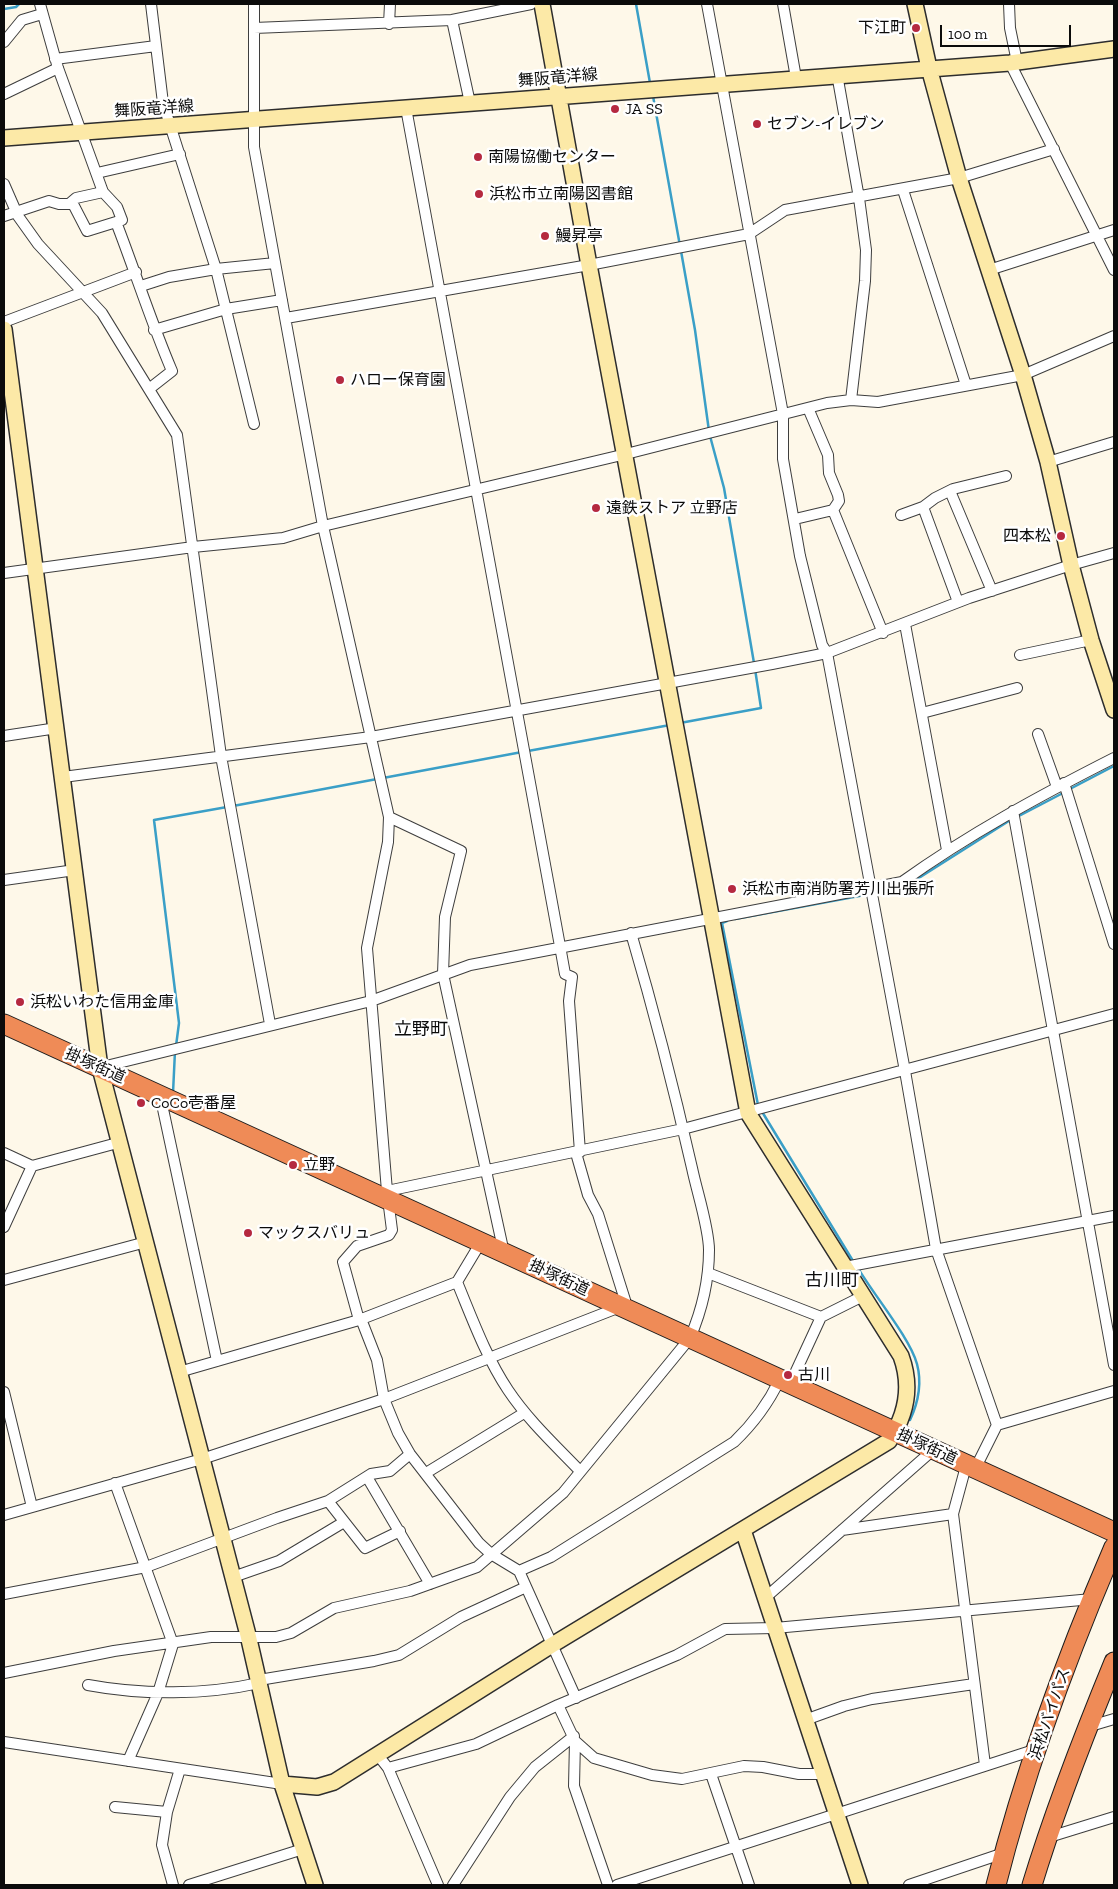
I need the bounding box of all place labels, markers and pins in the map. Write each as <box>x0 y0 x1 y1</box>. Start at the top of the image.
place label: 下江町 <box>858 18 906 38</box>
marker: 下江町 <box>910 22 922 34</box>
place label: JA SS <box>625 99 663 119</box>
marker: JA SS <box>609 103 621 115</box>
place label: セブン-イレブン <box>767 114 885 134</box>
marker: セブン-イレブン <box>751 118 763 130</box>
place label: 南陽協働センター <box>488 147 616 167</box>
marker: 南陽協働センター <box>472 151 484 163</box>
place label: 浜松市立南陽図書館 <box>489 184 633 204</box>
marker: 浜松市立南陽図書館 <box>473 188 485 200</box>
place label: 鰻昇亭 <box>555 226 603 246</box>
marker: 鰻昇亭 <box>539 230 551 242</box>
place label: ハロー保育園 <box>350 370 446 390</box>
marker: ハロー保育園 <box>334 374 346 386</box>
place label: 遠鉄ストア 立野店 <box>606 498 738 518</box>
marker: 遠鉄ストア 立野店 <box>590 502 602 514</box>
place label: 四本松 <box>1003 526 1051 546</box>
marker: 四本松 <box>1055 530 1067 542</box>
place label: 浜松市南消防署芳川出張所 <box>742 879 934 899</box>
marker: 浜松市南消防署芳川出張所 <box>726 883 738 895</box>
place label: 浜松いわた信用金庫 <box>30 992 174 1012</box>
marker: 浜松いわた信用金庫 <box>14 996 26 1008</box>
place label: CoCo壱番屋 <box>151 1093 236 1113</box>
marker: CoCo壱番屋 <box>135 1097 147 1109</box>
place label: 立野 <box>303 1155 335 1175</box>
marker: 立野 <box>287 1159 299 1171</box>
place label: マックスバリュ <box>258 1223 370 1243</box>
marker: マックスバリュ <box>242 1227 254 1239</box>
place label: 古川 <box>798 1365 830 1385</box>
marker: 古川 <box>782 1369 794 1381</box>

